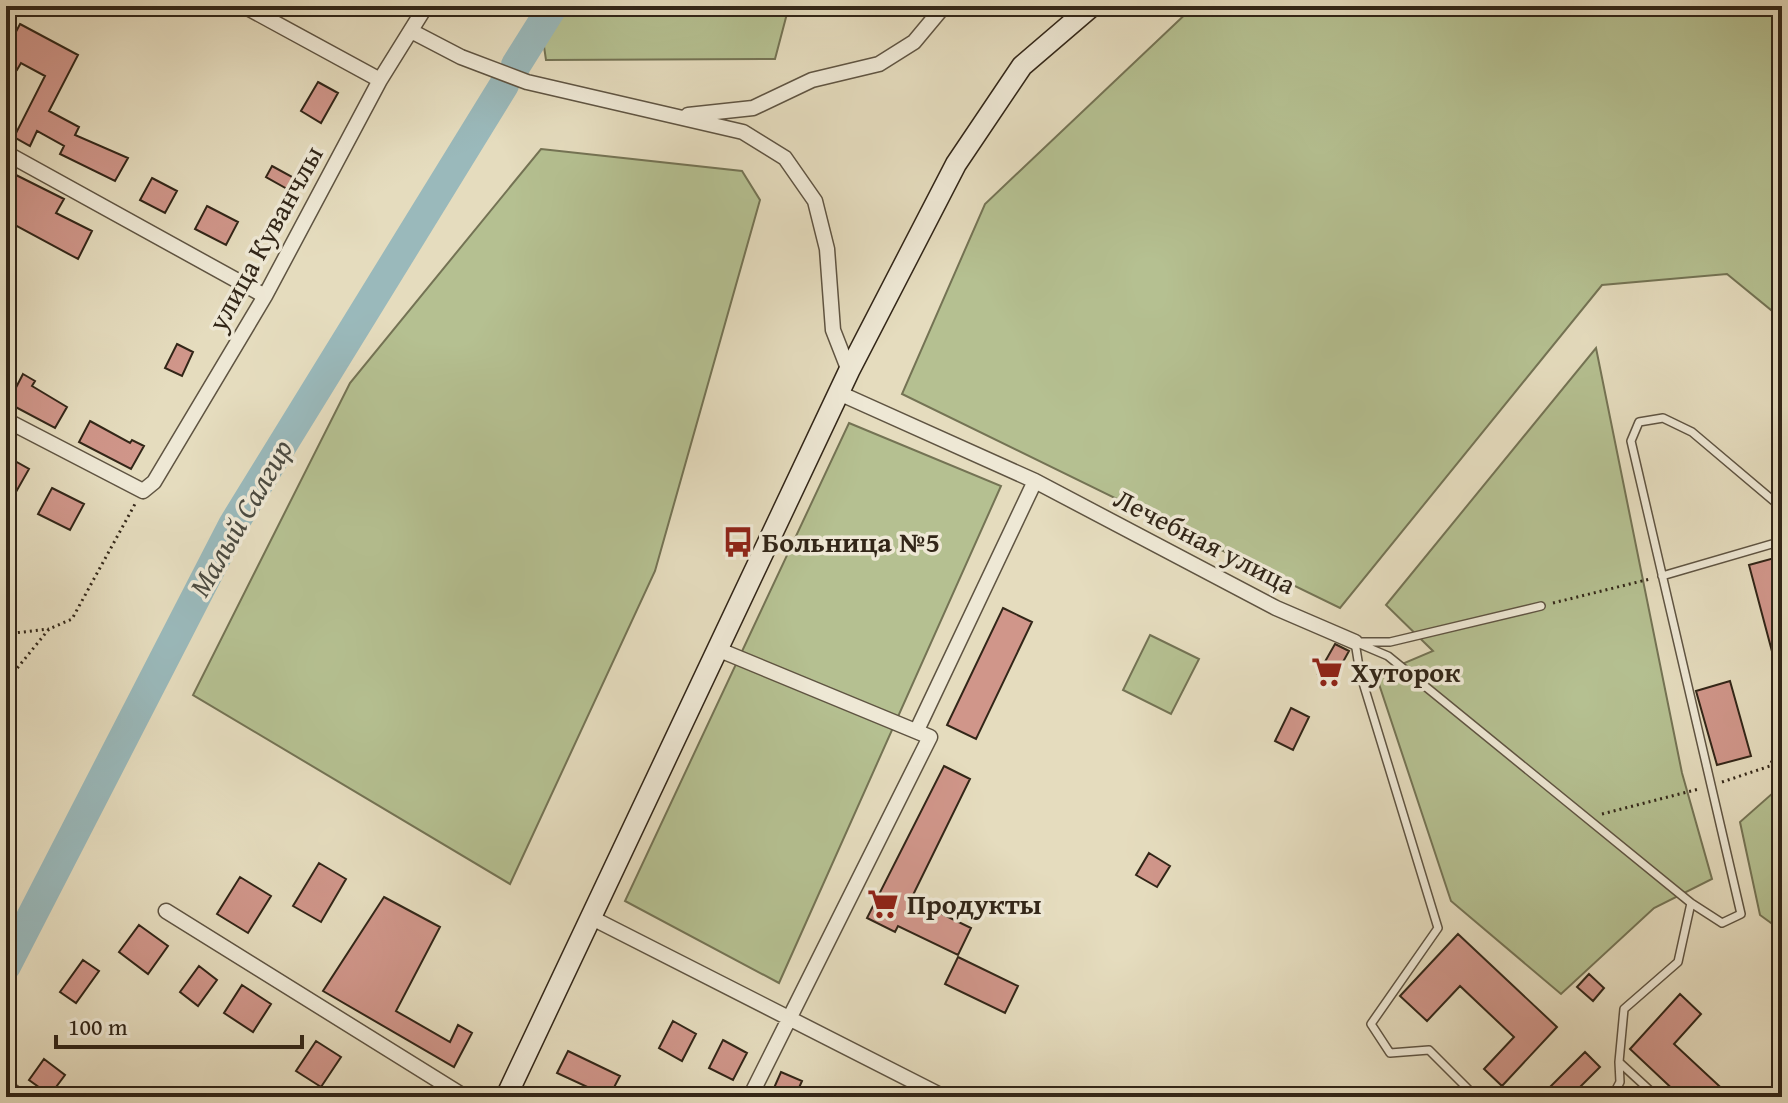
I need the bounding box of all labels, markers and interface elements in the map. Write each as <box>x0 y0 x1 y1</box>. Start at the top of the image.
street label: улица Куванчлы <box>196 138 333 339</box>
water label: Малый Салгир <box>177 431 303 604</box>
street label: Лечебная улица <box>1107 477 1304 604</box>
place label: Больница №5 <box>762 521 940 562</box>
bus stop icon: Больница №5 <box>721 525 755 559</box>
place label: Хуторок <box>1351 651 1461 692</box>
supermarket icon: Хуторок <box>1310 655 1344 689</box>
place label: Продукты <box>907 883 1042 924</box>
supermarket icon: Продукты <box>866 887 900 921</box>
scale bar <box>56 999 302 1049</box>
text: 100 m <box>68 1009 128 1044</box>

